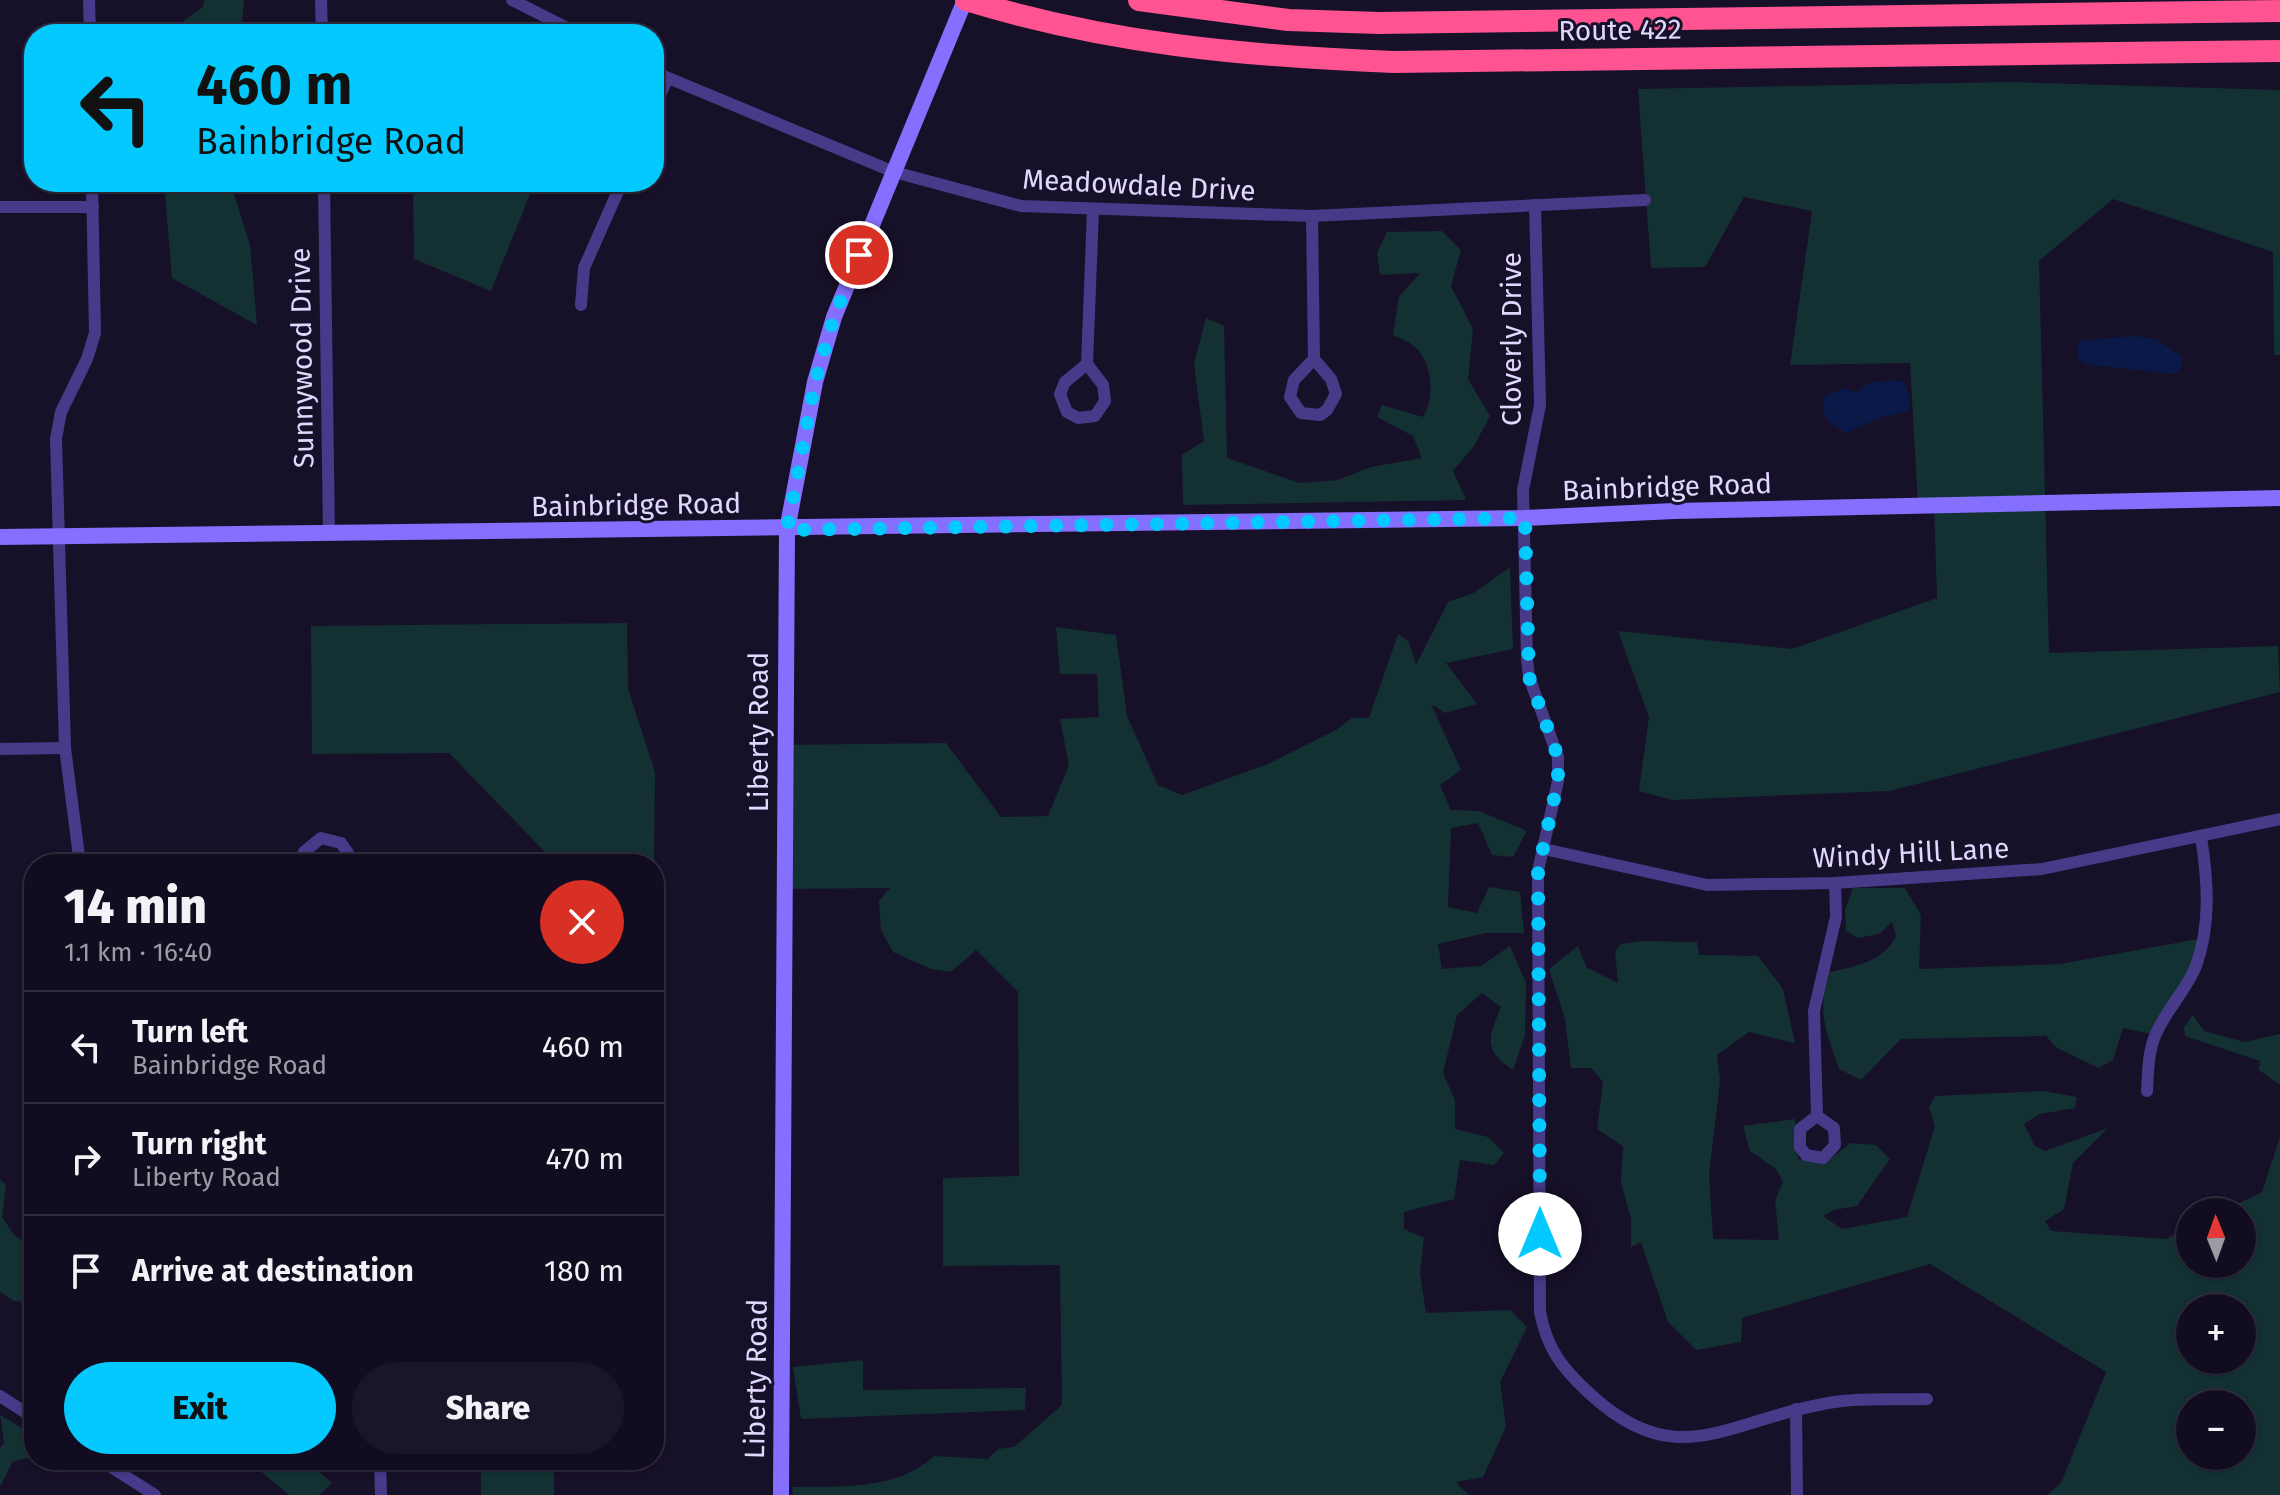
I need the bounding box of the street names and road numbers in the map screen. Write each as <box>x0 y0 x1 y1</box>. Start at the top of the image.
street label: Route 422 <box>1558 12 1682 48</box>
street label: Meadowdale Drive <box>1022 162 1256 208</box>
street label: Sunnywood Drive <box>284 247 320 469</box>
street label: Cloverly Drive <box>1495 252 1528 426</box>
street label: Bainbridge Road <box>1561 467 1773 507</box>
street label: Bainbridge Road <box>531 487 741 523</box>
street label: Liberty Road <box>742 652 775 812</box>
street label: Windy Hill Lane <box>1812 831 2010 875</box>
street label: Liberty Road <box>738 1299 774 1459</box>

